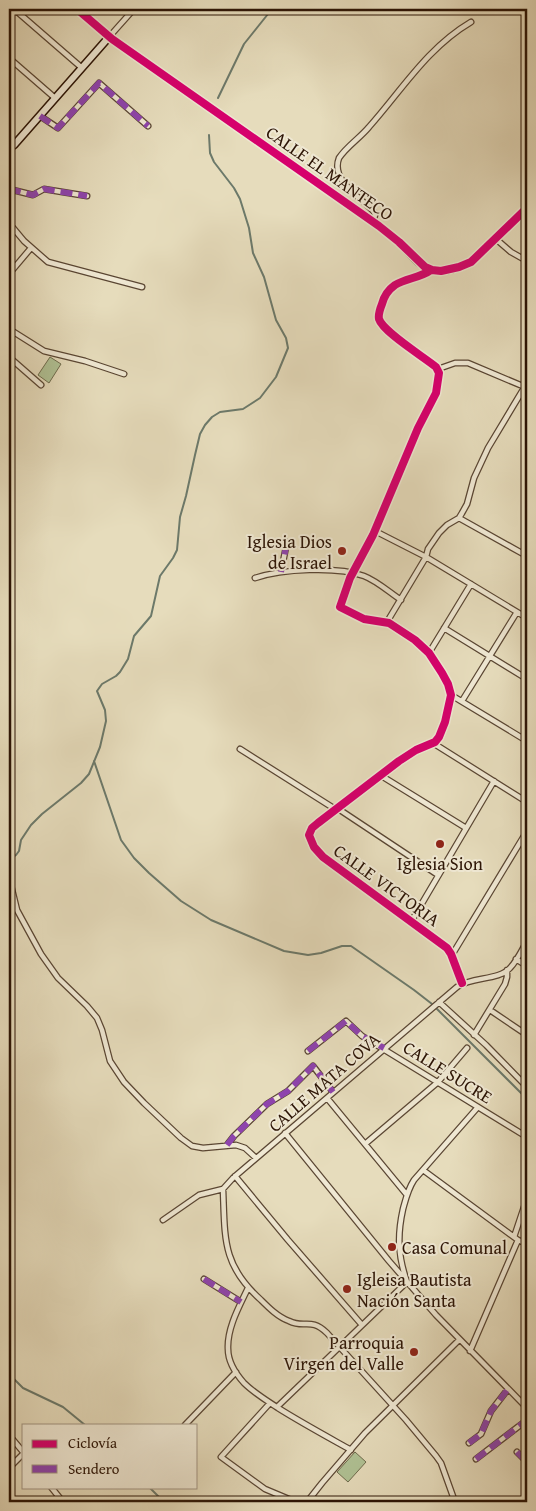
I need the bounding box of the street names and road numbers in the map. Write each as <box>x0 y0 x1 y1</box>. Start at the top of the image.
street label: CALLE EL MANTECO <box>261 119 399 227</box>
street label: CALLE VICTORIA <box>328 837 446 933</box>
street label: CALLE MATA COVA <box>262 1026 386 1138</box>
street label: CALLE SUCRE <box>398 1034 498 1110</box>

